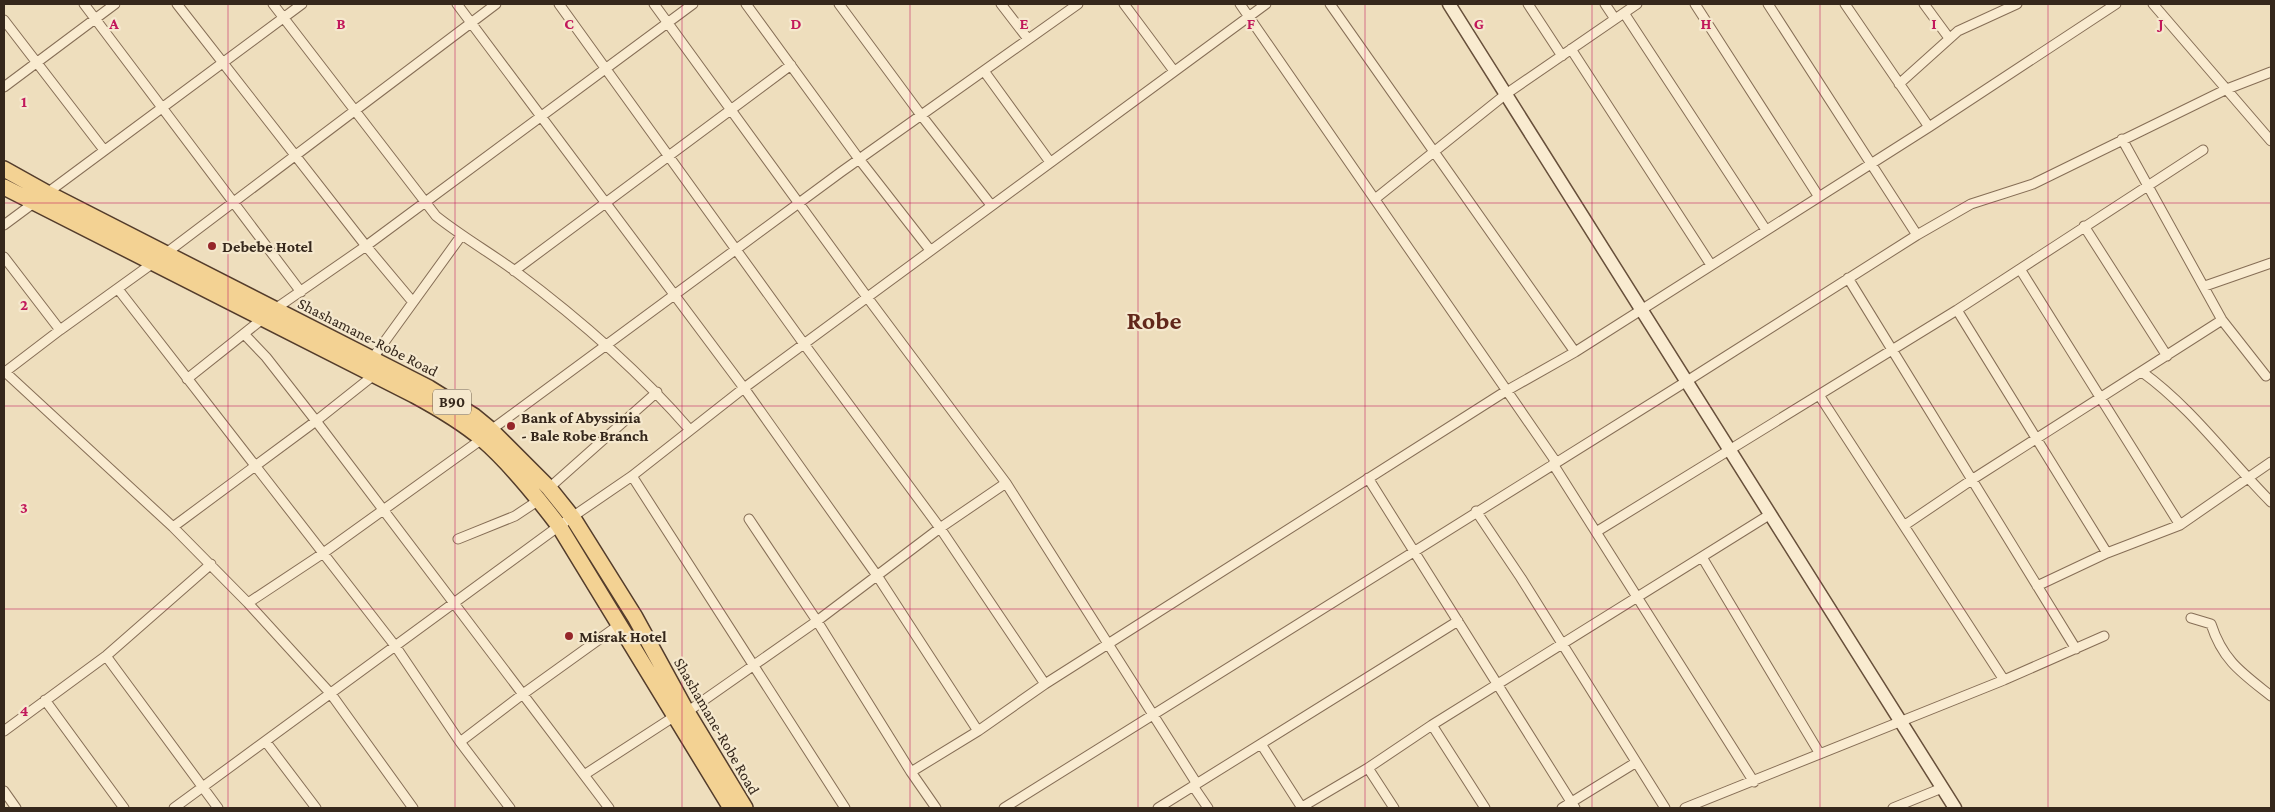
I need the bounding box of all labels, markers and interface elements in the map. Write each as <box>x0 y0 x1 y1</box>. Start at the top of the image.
text: A <box>108 15 119 32</box>
text: B <box>336 15 346 32</box>
text: C <box>564 15 574 32</box>
text: D <box>790 15 802 32</box>
text: E <box>1019 15 1029 32</box>
text: F <box>1247 15 1256 32</box>
text: G <box>1474 15 1484 32</box>
text: H <box>1701 15 1712 32</box>
text: I <box>1931 15 1937 32</box>
text: J <box>2156 15 2164 32</box>
text: 1 <box>21 93 27 110</box>
place label: Debebe Hotel <box>222 238 313 255</box>
marker: Debebe Hotel <box>206 240 218 252</box>
street label: Shashamane-Robe Road <box>295 294 441 380</box>
text: 2 <box>20 296 28 313</box>
district label: Robe <box>1126 306 1182 335</box>
road number: B90 <box>433 390 471 414</box>
place label: Bank of Abyssinia - Bale Robe Branch <box>521 409 648 444</box>
marker: Bank of Abyssinia - Bale Robe Branch <box>505 420 517 432</box>
text: 3 <box>20 499 28 516</box>
place label: Misrak Hotel <box>579 628 667 645</box>
marker: Misrak Hotel <box>563 630 575 642</box>
street label: Shashamane-Robe Road <box>671 655 763 798</box>
text: 4 <box>20 702 29 719</box>

